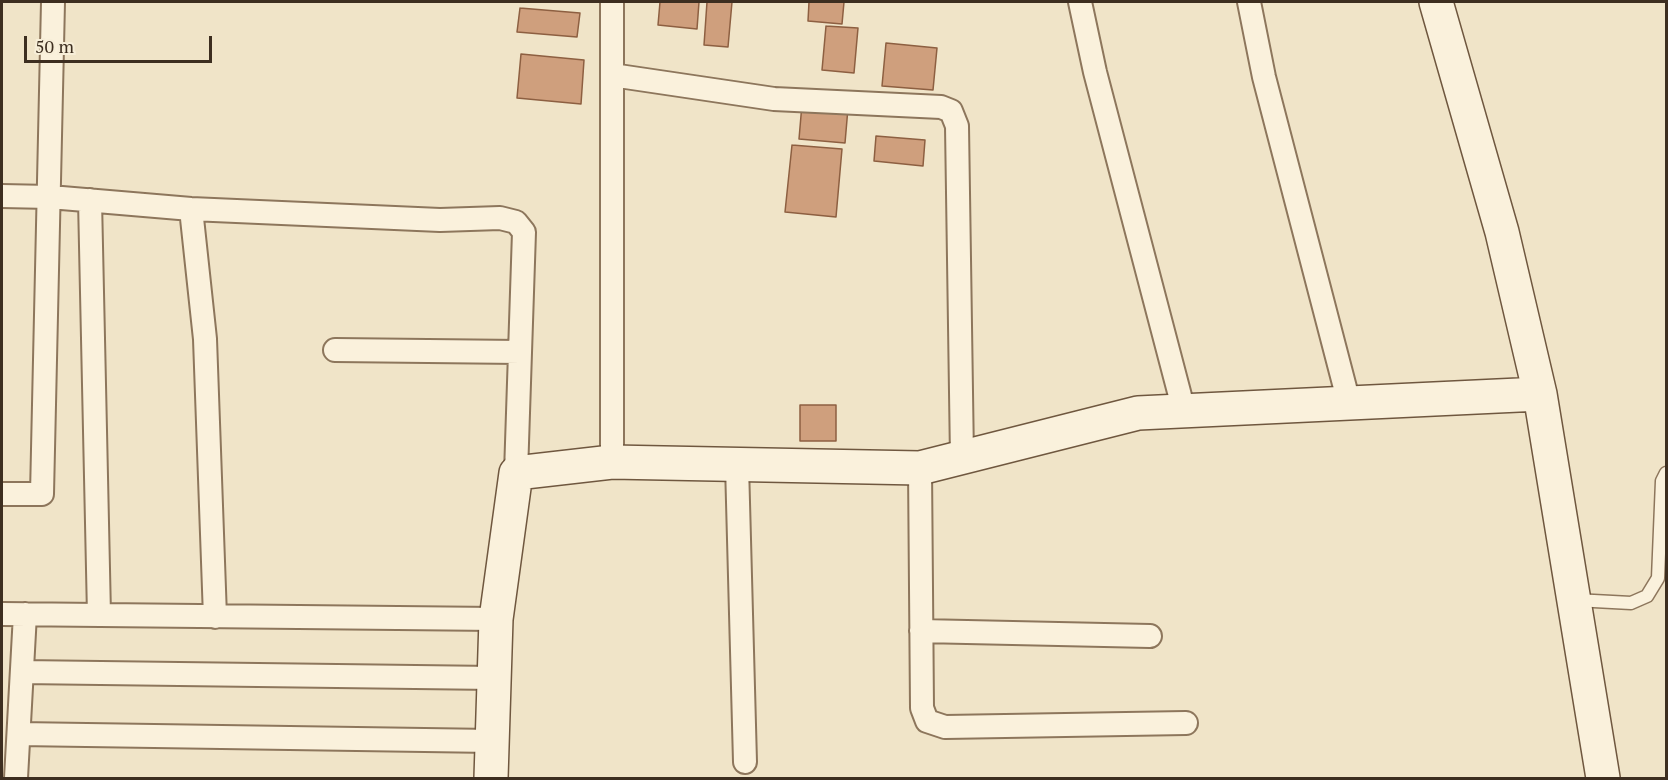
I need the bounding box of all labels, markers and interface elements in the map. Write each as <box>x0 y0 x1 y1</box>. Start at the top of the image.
scale bar <box>27 24 214 62</box>
text: 50 m <box>35 34 74 58</box>

